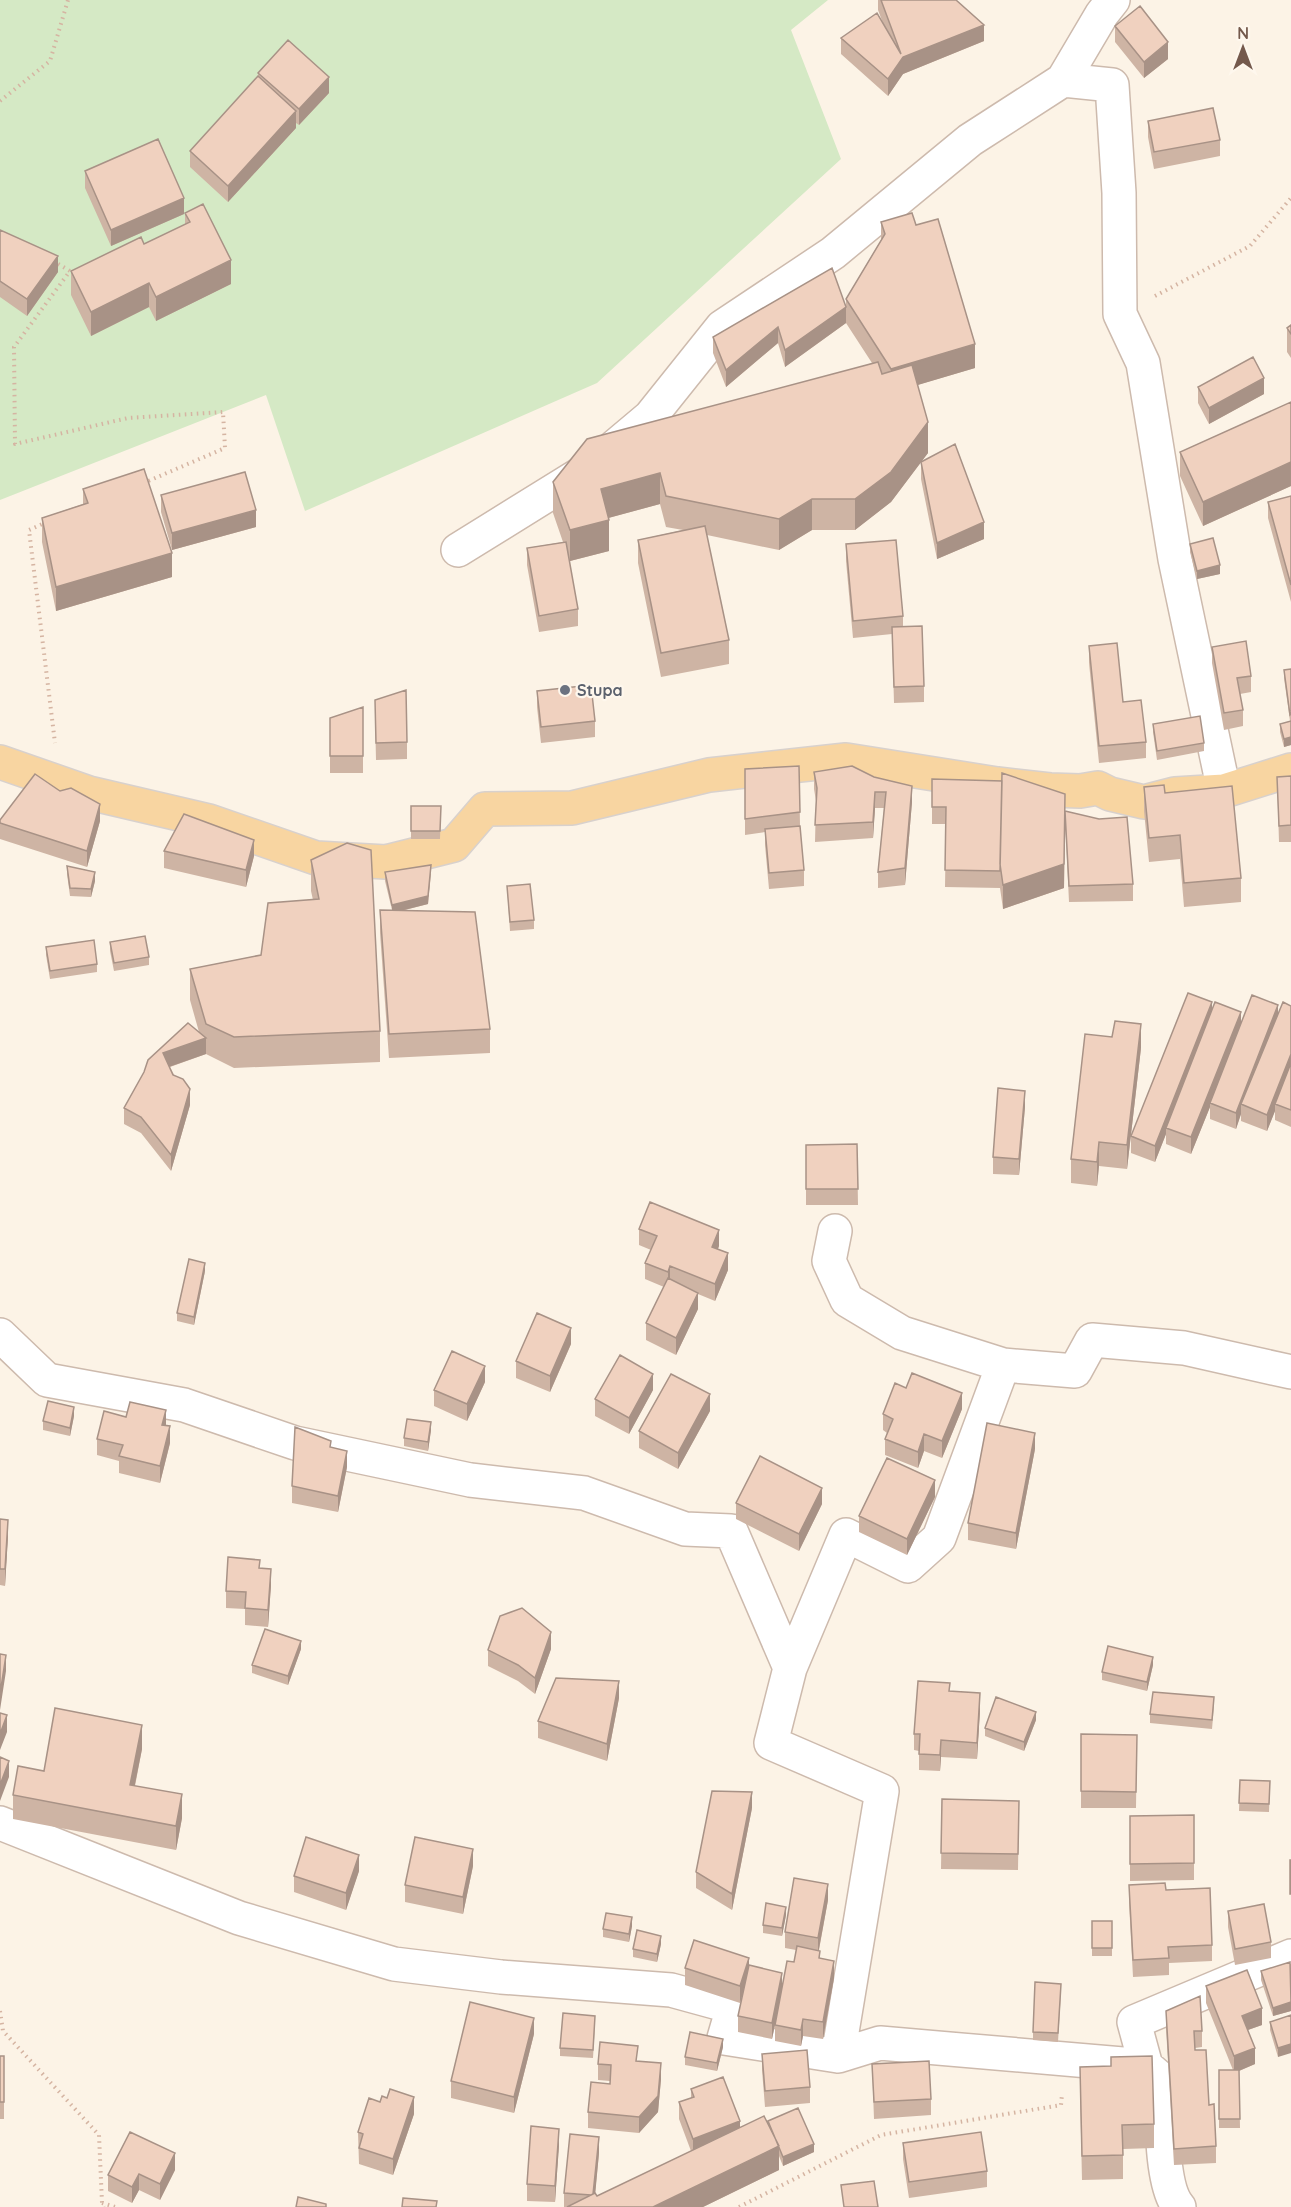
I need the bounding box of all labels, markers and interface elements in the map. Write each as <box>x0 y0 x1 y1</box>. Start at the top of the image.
north arrow <box>1213 18 1273 78</box>
text: N <box>1237 23 1249 43</box>
place label: Stupa <box>577 680 623 700</box>
marker: Stupa <box>558 683 572 697</box>

